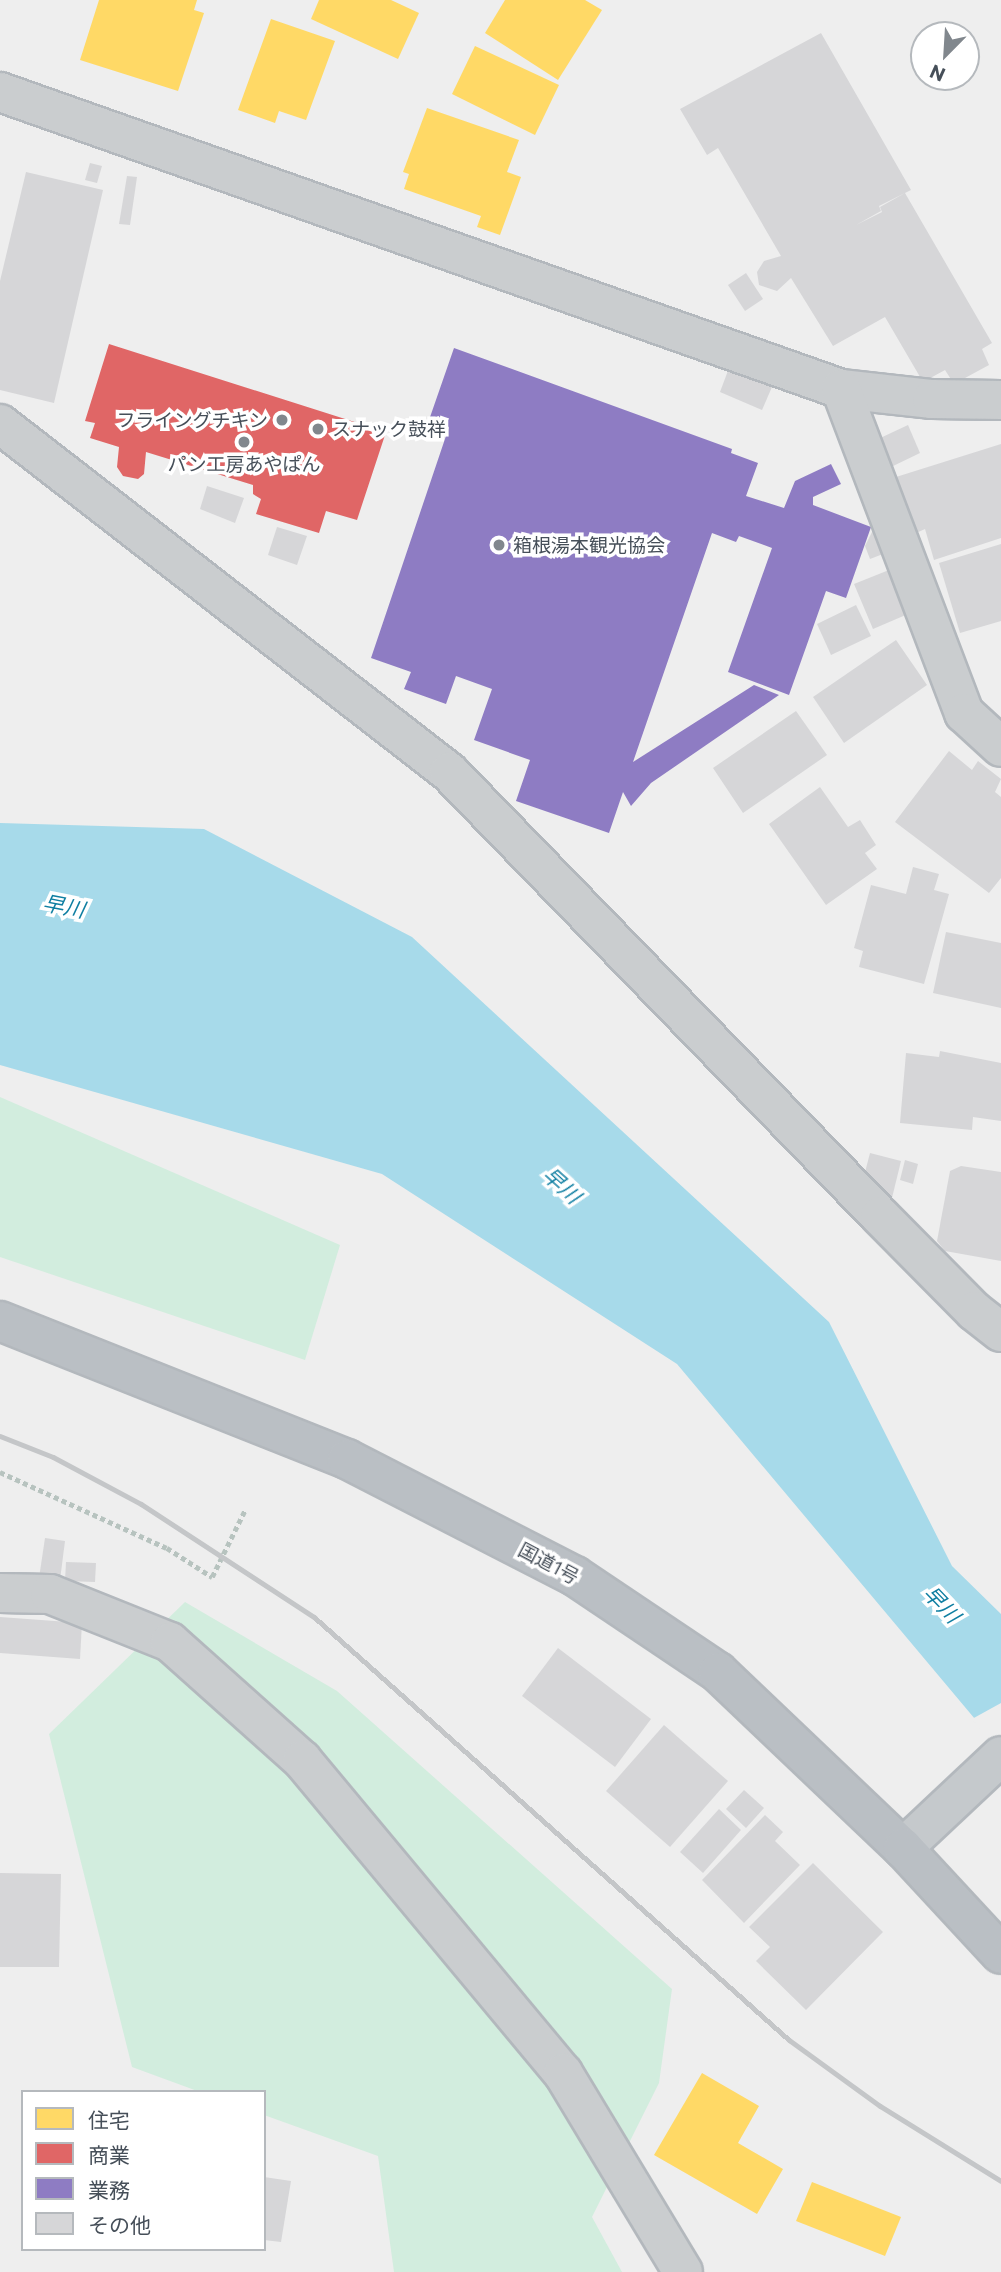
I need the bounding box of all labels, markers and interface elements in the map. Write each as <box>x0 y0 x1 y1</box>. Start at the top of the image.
north arrow <box>910 21 980 91</box>
text: N <box>926 60 948 87</box>
place label: フライングチキン <box>116 409 268 431</box>
marker: フライングチキン <box>274 412 290 428</box>
place label: スナック鼓祥 <box>332 418 446 440</box>
marker: スナック鼓祥 <box>310 421 326 437</box>
marker: パン工房あやぱん <box>236 434 252 450</box>
place label: パン工房あやぱん <box>168 453 320 475</box>
place label: 箱根湯本観光協会 <box>513 534 665 556</box>
marker: 箱根湯本観光協会 <box>491 537 507 553</box>
water label: 早川 <box>41 890 87 922</box>
water label: 早川 <box>538 1162 586 1208</box>
street label: 国道1号 <box>515 1538 583 1588</box>
water label: 早川 <box>918 1580 966 1628</box>
legend <box>21 2090 266 2251</box>
text: 住宅 <box>88 2107 130 2132</box>
text: 商業 <box>88 2142 130 2167</box>
text: 業務 <box>88 2177 130 2202</box>
text: その他 <box>88 2212 151 2237</box>

